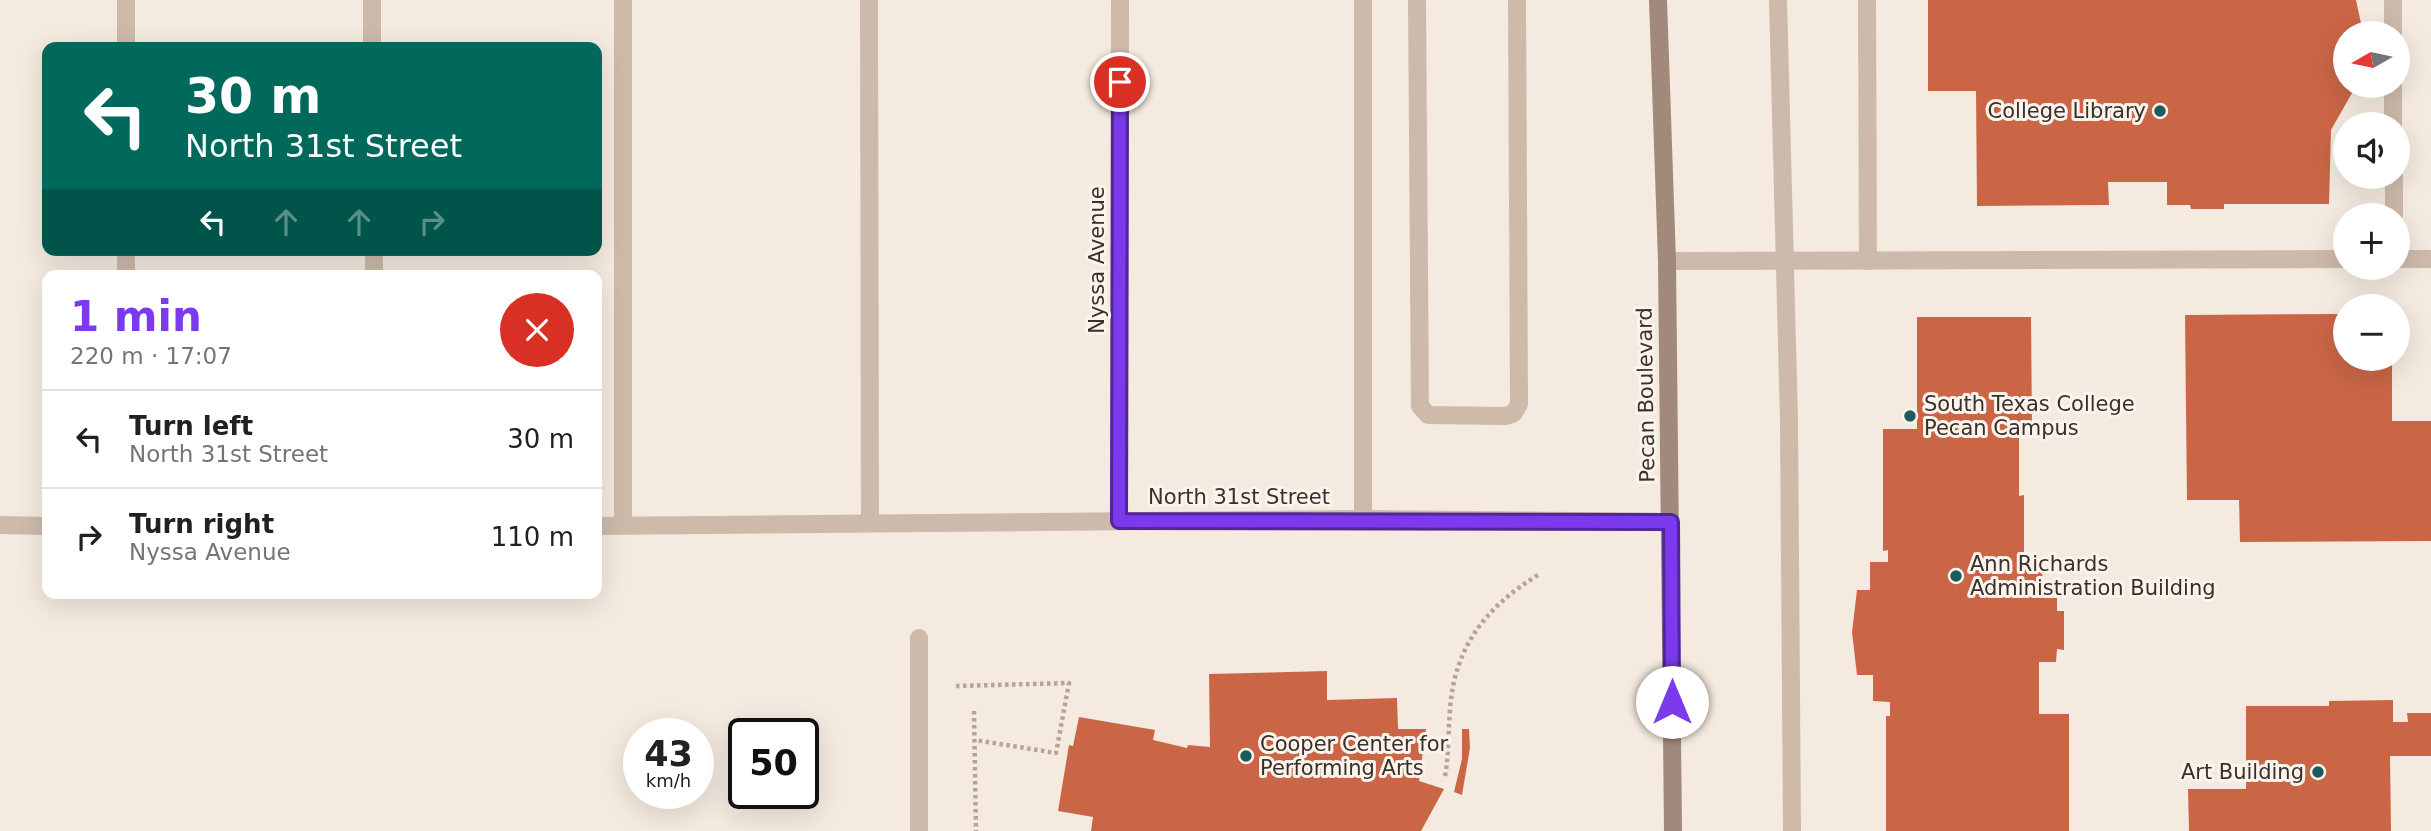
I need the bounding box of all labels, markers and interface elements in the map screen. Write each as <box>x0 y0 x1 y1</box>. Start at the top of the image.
north arrow <box>2333 21 2410 98</box>
map controls <box>2333 21 2410 371</box>
pin <box>1090 52 1150 112</box>
icon: arrive <box>1101 63 1139 101</box>
text: 30 m <box>185 68 321 125</box>
icon: left <box>70 70 161 161</box>
place label: College Library <box>1988 99 2146 123</box>
marker: College Library <box>2152 103 2168 119</box>
button: sound <box>2333 112 2410 189</box>
text: North 31st Street <box>185 127 462 165</box>
street label: Nyssa Avenue <box>1085 186 1109 334</box>
icon: left <box>194 203 232 241</box>
icon: ahead <box>267 203 305 241</box>
icon: ahead <box>340 203 378 241</box>
icon: right <box>413 203 451 241</box>
button: + <box>2333 203 2410 280</box>
text: 1 min <box>70 292 202 341</box>
button: close <box>500 293 574 367</box>
button: − <box>2333 294 2410 371</box>
street label: Pecan Boulevard <box>1632 307 1660 483</box>
text: 220 m · 17:07 <box>70 343 232 369</box>
place label: South Texas College Pecan Campus <box>1924 392 2135 440</box>
marker: South Texas College Pecan Campus <box>1902 408 1918 424</box>
text: Turn left <box>129 411 253 441</box>
icon: left <box>70 420 108 458</box>
text: 30 m <box>507 424 574 454</box>
text: North 31st Street <box>129 441 328 467</box>
street label: North 31st Street <box>1148 485 1330 509</box>
text: Turn right <box>129 509 274 539</box>
icon: right <box>70 518 108 556</box>
text: 110 m <box>491 522 574 552</box>
text: Nyssa Avenue <box>129 539 291 565</box>
place label: Ann Richards Administration Building <box>1970 552 2216 600</box>
marker: Ann Richards Administration Building <box>1948 568 1964 584</box>
position arrow <box>1635 665 1709 739</box>
speed limit sign: 50 <box>728 718 819 809</box>
place label: Cooper Center for Performing Arts <box>1260 732 1449 780</box>
text: 43 <box>644 734 693 774</box>
marker: Cooper Center for Performing Arts <box>1238 748 1254 764</box>
place label: Art Building <box>2181 760 2304 784</box>
marker: Art Building <box>2310 764 2326 780</box>
text: km/h <box>646 770 691 791</box>

